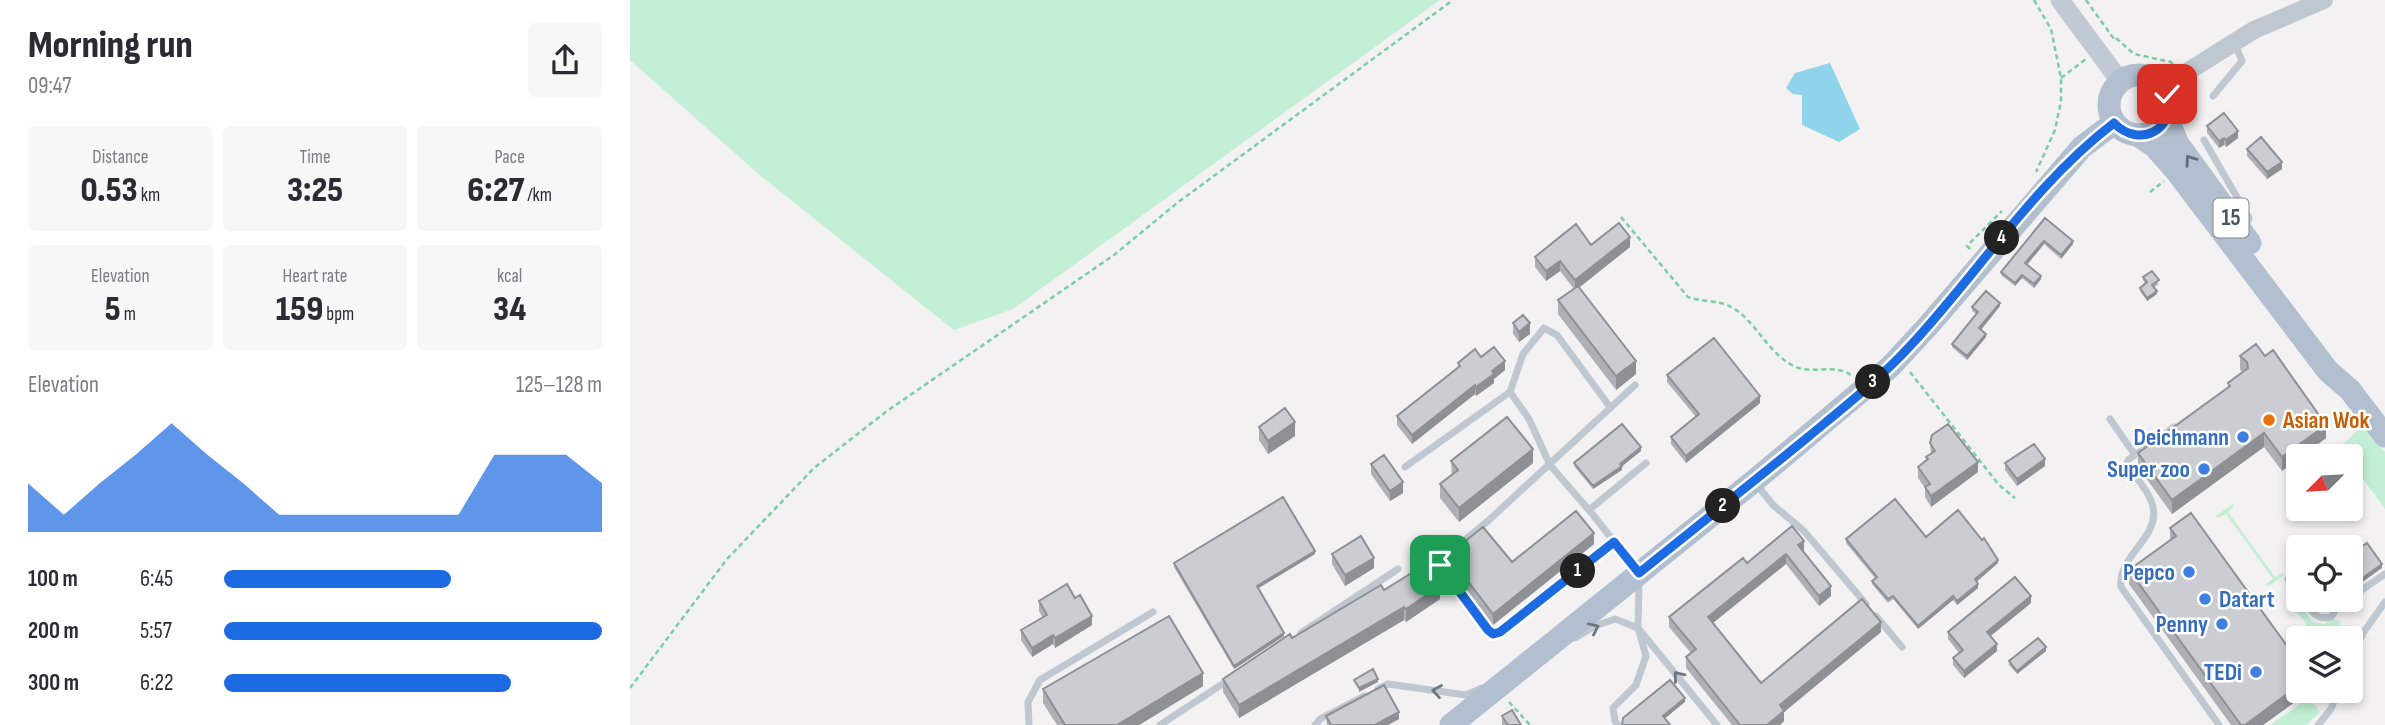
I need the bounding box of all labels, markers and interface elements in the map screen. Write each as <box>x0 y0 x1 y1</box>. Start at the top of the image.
text: Morning run <box>28 23 193 68</box>
button: share <box>528 23 602 97</box>
pin <box>2137 64 2197 124</box>
text: 09:47 <box>28 72 71 100</box>
icon: check <box>2148 75 2186 113</box>
text: Distance <box>92 146 148 169</box>
text: Time <box>299 146 331 169</box>
text: Pace <box>495 146 525 169</box>
one-way arrow <box>2186 155 2198 168</box>
text: 0.53 <box>80 169 138 212</box>
text: 3:25 <box>287 169 343 212</box>
text: 6:27 <box>467 169 524 212</box>
text: km <box>138 184 160 207</box>
text: /km <box>524 184 552 207</box>
road number: 15 <box>2214 198 2248 238</box>
pin: 4 <box>1984 220 2020 256</box>
text: 4 <box>1997 226 2006 249</box>
text: Elevation <box>91 265 150 288</box>
text: Heart rate <box>283 265 347 288</box>
text: kcal <box>497 265 522 288</box>
text: 5 <box>105 288 121 331</box>
text: 159 <box>276 288 323 331</box>
text: 34 <box>493 288 526 331</box>
text: m <box>121 303 136 326</box>
text: bpm <box>323 303 354 326</box>
pin: 3 <box>1856 364 1890 400</box>
text: 3 <box>1868 370 1877 393</box>
text: Elevation <box>28 371 99 399</box>
text: 125–128 m <box>516 371 602 399</box>
place label: Asian Wok <box>2282 406 2370 435</box>
marker: Asian Wok <box>2261 412 2277 428</box>
place label: Deichmann <box>2134 423 2229 452</box>
marker: Deichmann <box>2235 429 2251 445</box>
north arrow <box>2286 444 2362 522</box>
map controls <box>2286 444 2363 703</box>
place label: Super zoo <box>2107 455 2190 484</box>
marker: Super zoo <box>2196 461 2212 477</box>
pin: 2 <box>1706 489 1740 524</box>
text: 2 <box>1718 494 1727 517</box>
pin <box>1410 535 1470 595</box>
button: locate <box>2286 535 2363 612</box>
icon: arrive <box>1421 546 1459 584</box>
pin: 1 <box>1560 554 1595 588</box>
place label: Pepco <box>2123 558 2175 587</box>
text: 1 <box>1574 559 1581 582</box>
marker: Pepco <box>2181 564 2197 580</box>
text: 100 m <box>28 565 78 593</box>
text: 6:45 <box>140 565 173 593</box>
place label: Datart <box>2219 585 2275 614</box>
marker: Datart <box>2197 591 2213 607</box>
place label: Penny <box>2156 610 2208 639</box>
marker: Penny <box>2214 616 2230 632</box>
text: 200 m <box>28 617 79 645</box>
text: 5:57 <box>140 617 172 645</box>
one-way arrow <box>1587 622 1599 636</box>
button: layers <box>2286 626 2363 703</box>
place label: TEDi <box>2204 658 2242 687</box>
marker: TEDi <box>2248 664 2264 680</box>
text: 300 m <box>28 669 79 697</box>
text: 6:22 <box>140 669 173 697</box>
one-way arrow <box>1674 671 1686 684</box>
one-way arrow <box>1431 684 1443 699</box>

